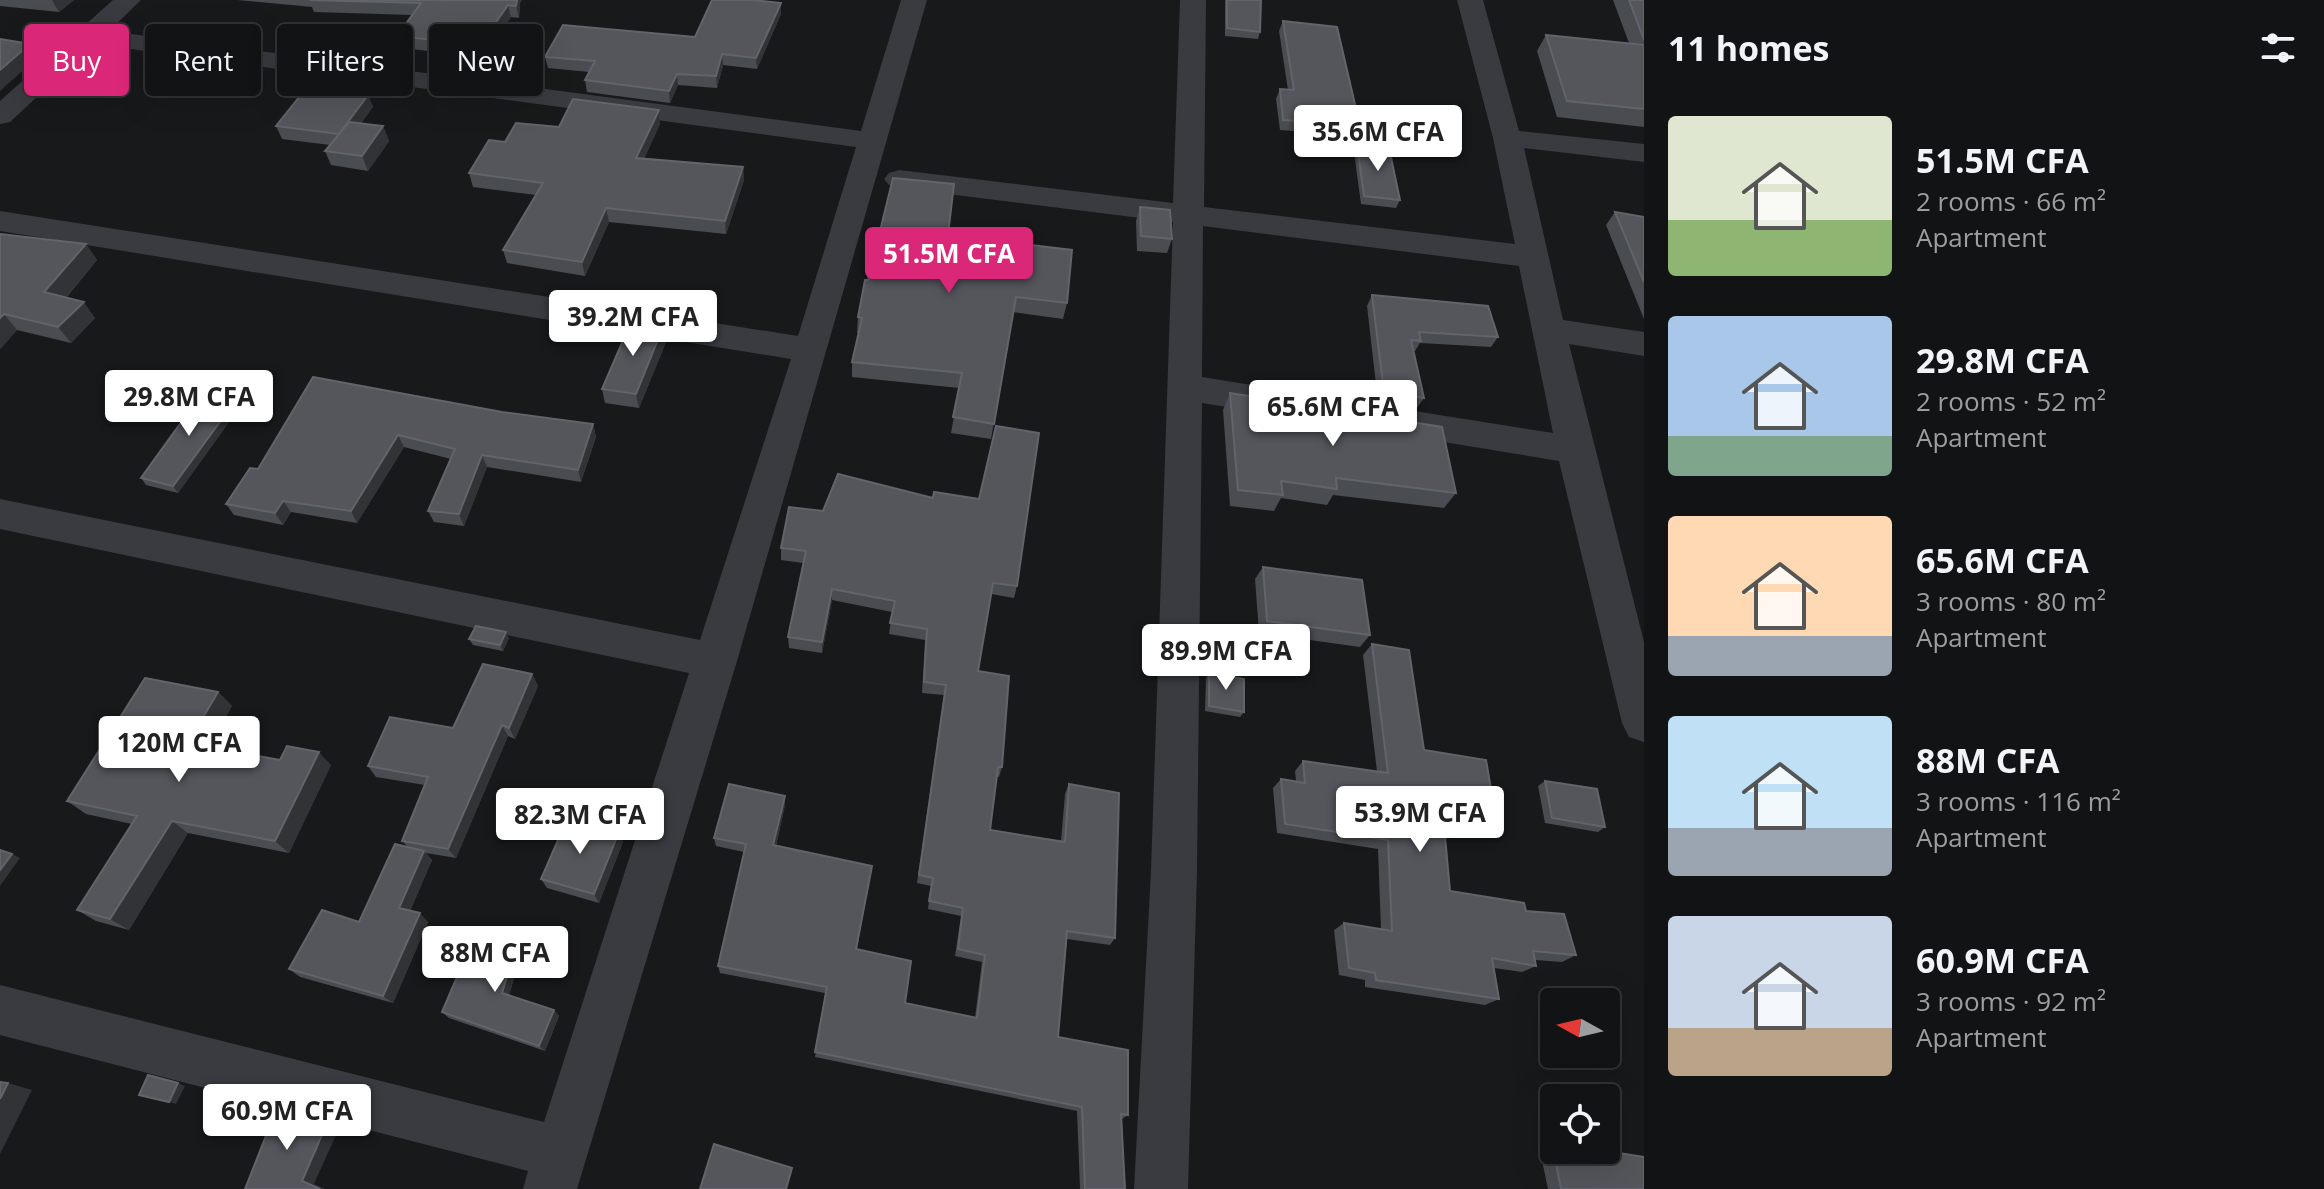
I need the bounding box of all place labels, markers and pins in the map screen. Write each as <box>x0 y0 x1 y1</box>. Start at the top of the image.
pin: 35.6M CFA <box>1286 105 1470 173</box>
pin: 51.5M CFA <box>857 227 1041 295</box>
pin: 39.2M CFA <box>541 290 725 358</box>
pin: 29.8M CFA <box>97 370 281 438</box>
pin: 65.6M CFA <box>1241 380 1425 448</box>
pin: 89.9M CFA <box>1134 624 1318 692</box>
pin: 120M CFA <box>96 716 262 784</box>
pin: 53.9M CFA <box>1328 786 1512 854</box>
pin: 82.3M CFA <box>488 788 672 856</box>
pin: 88M CFA <box>421 926 569 994</box>
pin: 60.9M CFA <box>195 1084 379 1152</box>

